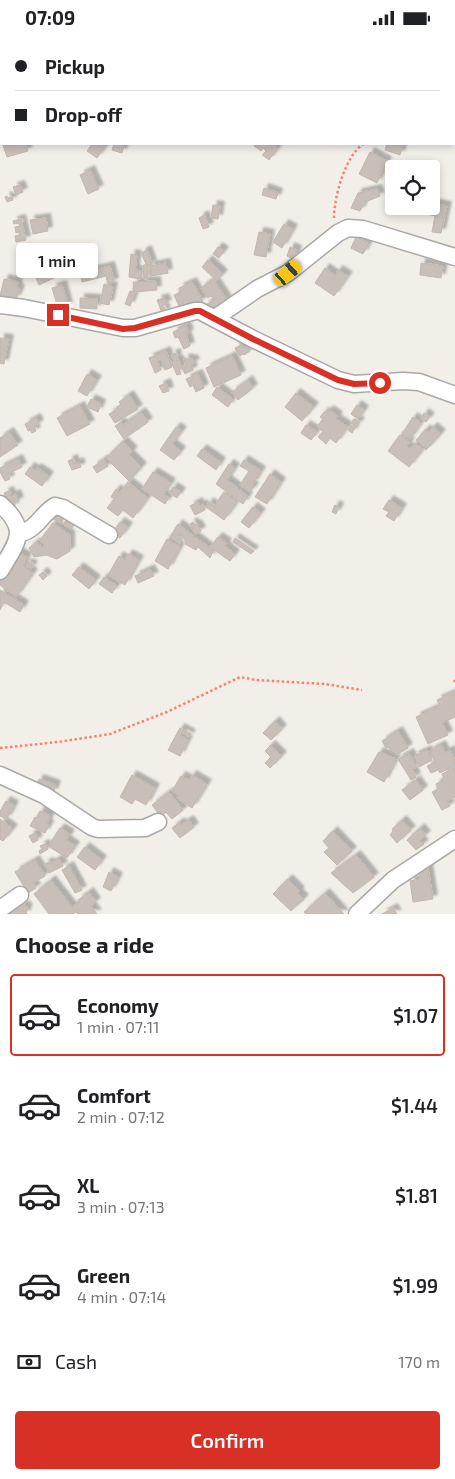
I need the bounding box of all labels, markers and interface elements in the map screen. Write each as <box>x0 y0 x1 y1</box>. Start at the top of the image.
text: 07:09 <box>25 6 75 29</box>
text: Pickup <box>45 55 105 78</box>
text: Drop-off <box>45 103 122 126</box>
map controls <box>385 160 440 215</box>
button: locate <box>385 160 440 215</box>
callout: 1 min <box>17 243 99 277</box>
text: 1 min <box>38 251 76 270</box>
car <box>271 257 304 289</box>
route end <box>47 304 69 326</box>
route start <box>369 372 391 394</box>
text: Choose a ride <box>15 931 154 957</box>
icon: car <box>17 993 62 1038</box>
text: Economy <box>77 994 159 1017</box>
text: $1.07 <box>393 1004 438 1027</box>
text: 1 min · 07:11 <box>77 1017 159 1036</box>
icon: car <box>17 1083 62 1128</box>
text: Comfort <box>77 1084 151 1107</box>
text: $1.44 <box>391 1094 438 1117</box>
text: 2 min · 07:12 <box>77 1107 165 1126</box>
icon: car <box>17 1173 62 1218</box>
text: XL <box>77 1174 99 1197</box>
text: $1.81 <box>395 1184 438 1207</box>
text: 3 min · 07:13 <box>77 1197 165 1216</box>
icon: car <box>17 1263 62 1308</box>
text: Green <box>77 1264 130 1287</box>
text: $1.99 <box>393 1274 438 1297</box>
text: 4 min · 07:14 <box>77 1287 166 1306</box>
icon: cash <box>15 1348 43 1376</box>
text: Cash <box>55 1350 97 1373</box>
text: 170 m <box>398 1352 440 1371</box>
button: Confirm <box>15 1411 440 1469</box>

